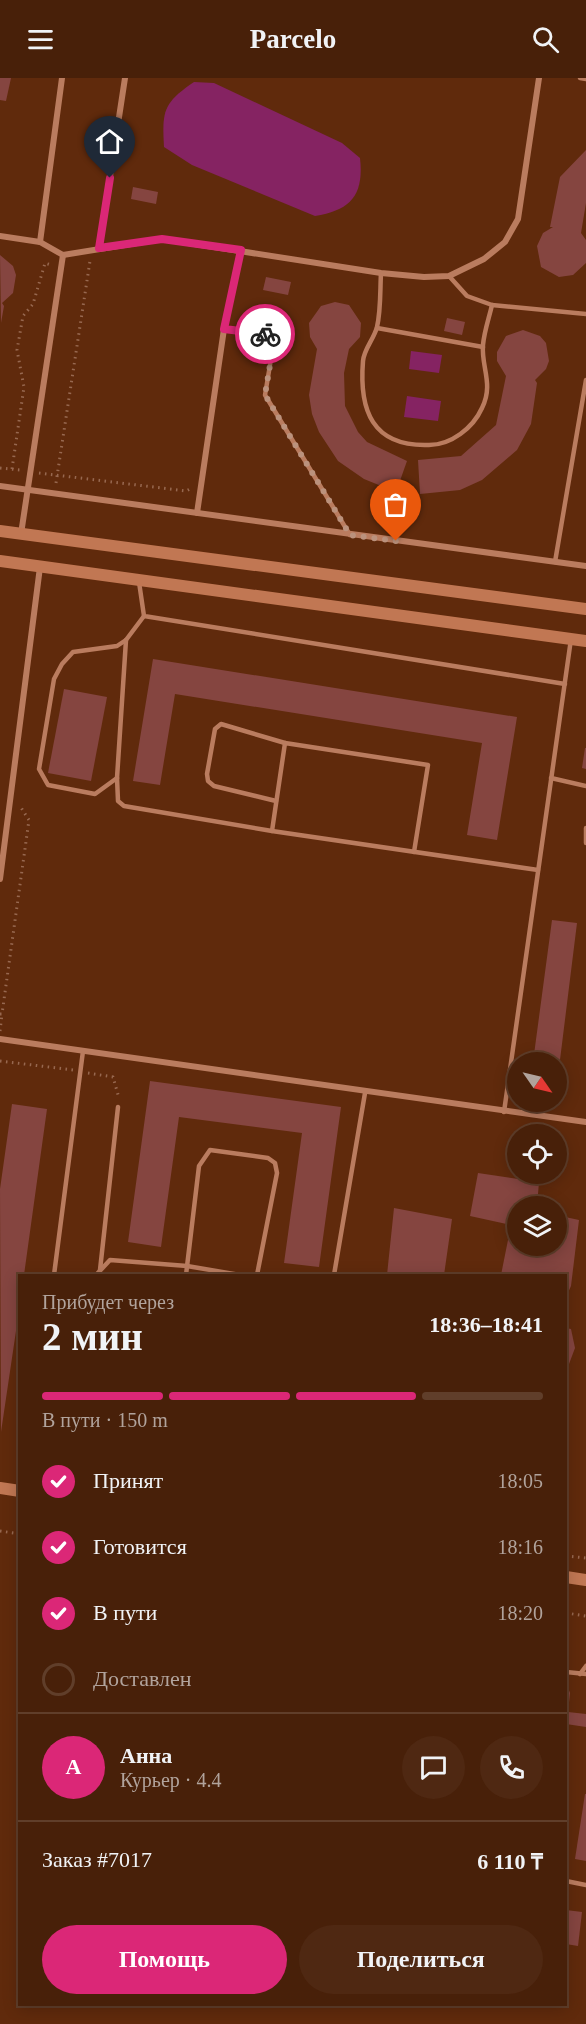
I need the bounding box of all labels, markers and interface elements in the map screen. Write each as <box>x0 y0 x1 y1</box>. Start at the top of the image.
icon: menu <box>24 23 57 56</box>
icon: search <box>529 23 562 56</box>
text: Parcelo <box>250 24 336 54</box>
pin <box>84 116 135 178</box>
icon: home <box>93 125 126 158</box>
courier <box>235 304 295 364</box>
icon: bike <box>249 318 282 351</box>
pin <box>370 479 421 541</box>
icon: bag <box>379 488 412 521</box>
north arrow <box>507 1052 567 1112</box>
map controls <box>507 1052 567 1256</box>
button: locate <box>507 1124 567 1184</box>
button: layers <box>507 1196 567 1256</box>
text: Прибудет через <box>42 1291 174 1313</box>
text: 18:36–18:41 <box>429 1312 543 1337</box>
text: 2 мин <box>42 1315 143 1358</box>
text: В пути · 150 m <box>42 1409 168 1431</box>
icon: check <box>42 1465 75 1498</box>
text: Принят <box>93 1468 163 1493</box>
text: 18:05 <box>497 1470 543 1492</box>
icon: check <box>42 1531 75 1564</box>
text: Готовится <box>93 1534 187 1559</box>
text: 18:16 <box>497 1536 543 1558</box>
icon: check <box>42 1597 75 1630</box>
text: В пути <box>93 1600 157 1625</box>
text: 18:20 <box>497 1602 543 1624</box>
text: Доставлен <box>93 1666 192 1691</box>
button: chat <box>402 1736 465 1799</box>
button: phone <box>480 1736 543 1799</box>
text: Анна <box>120 1743 172 1768</box>
text: А <box>66 1754 81 1779</box>
text: Курьер · 4.4 <box>120 1769 222 1791</box>
text: Заказ #7017 <box>42 1847 152 1872</box>
text: 6 110 ₸ <box>477 1849 543 1874</box>
button: Помощь <box>42 1925 287 1994</box>
button: Поделиться <box>299 1925 543 1994</box>

